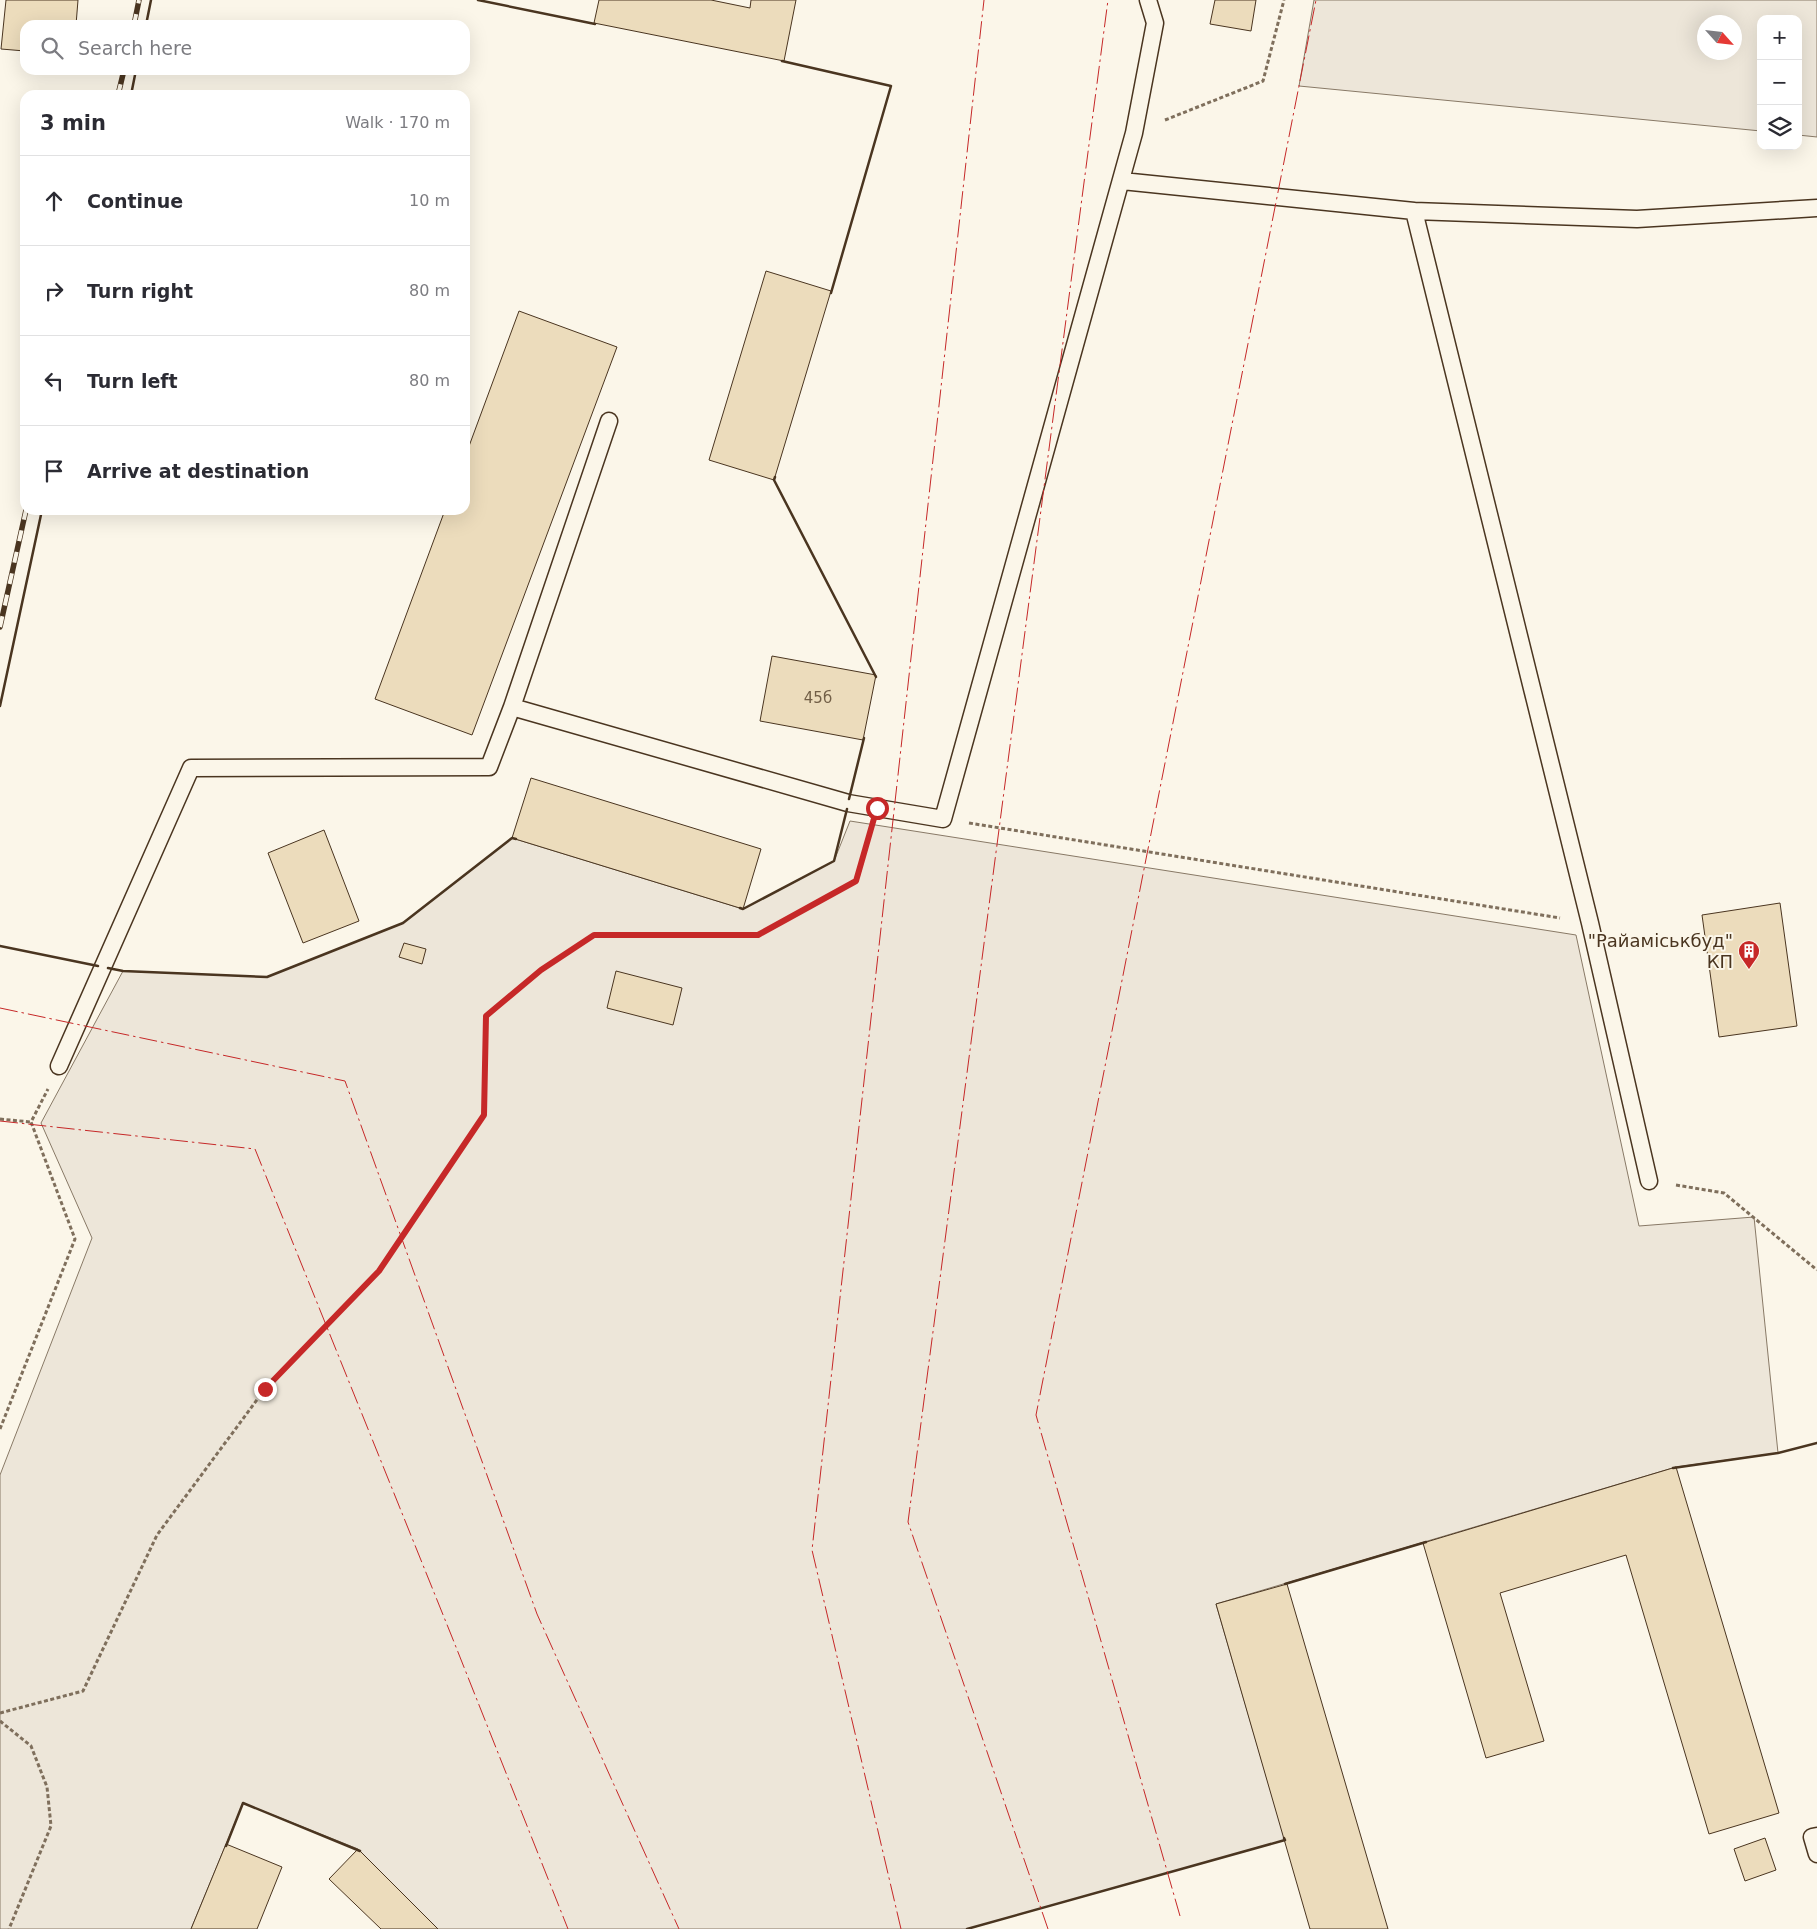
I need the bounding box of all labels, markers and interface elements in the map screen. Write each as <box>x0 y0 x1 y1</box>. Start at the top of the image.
north arrow <box>1697 15 1742 60</box>
map controls <box>1757 15 1802 150</box>
button: + <box>1757 15 1802 60</box>
search box <box>20 20 470 75</box>
icon: search <box>38 34 66 62</box>
text: Search here <box>78 37 192 59</box>
button: − <box>1757 60 1802 105</box>
button: layers <box>1757 105 1802 150</box>
text: 3 min <box>40 111 106 135</box>
text: Walk · 170 m <box>345 113 450 132</box>
icon: ahead <box>40 187 68 215</box>
text: Continue <box>87 190 183 212</box>
text: 10 m <box>409 191 450 210</box>
icon: right <box>40 277 68 305</box>
text: Turn right <box>87 280 193 302</box>
text: 80 m <box>409 281 450 300</box>
icon: left <box>40 367 68 395</box>
text: Turn left <box>87 370 178 392</box>
text: 80 m <box>409 371 450 390</box>
icon: arrive <box>40 457 68 485</box>
text: Arrive at destination <box>87 460 309 482</box>
house number: 45б <box>804 689 832 707</box>
route start <box>866 797 889 820</box>
place label: "Райаміськбуд" КП <box>1588 930 1733 972</box>
building icon: "Райаміськбуд" КП <box>1737 939 1761 970</box>
route end <box>254 1378 277 1401</box>

